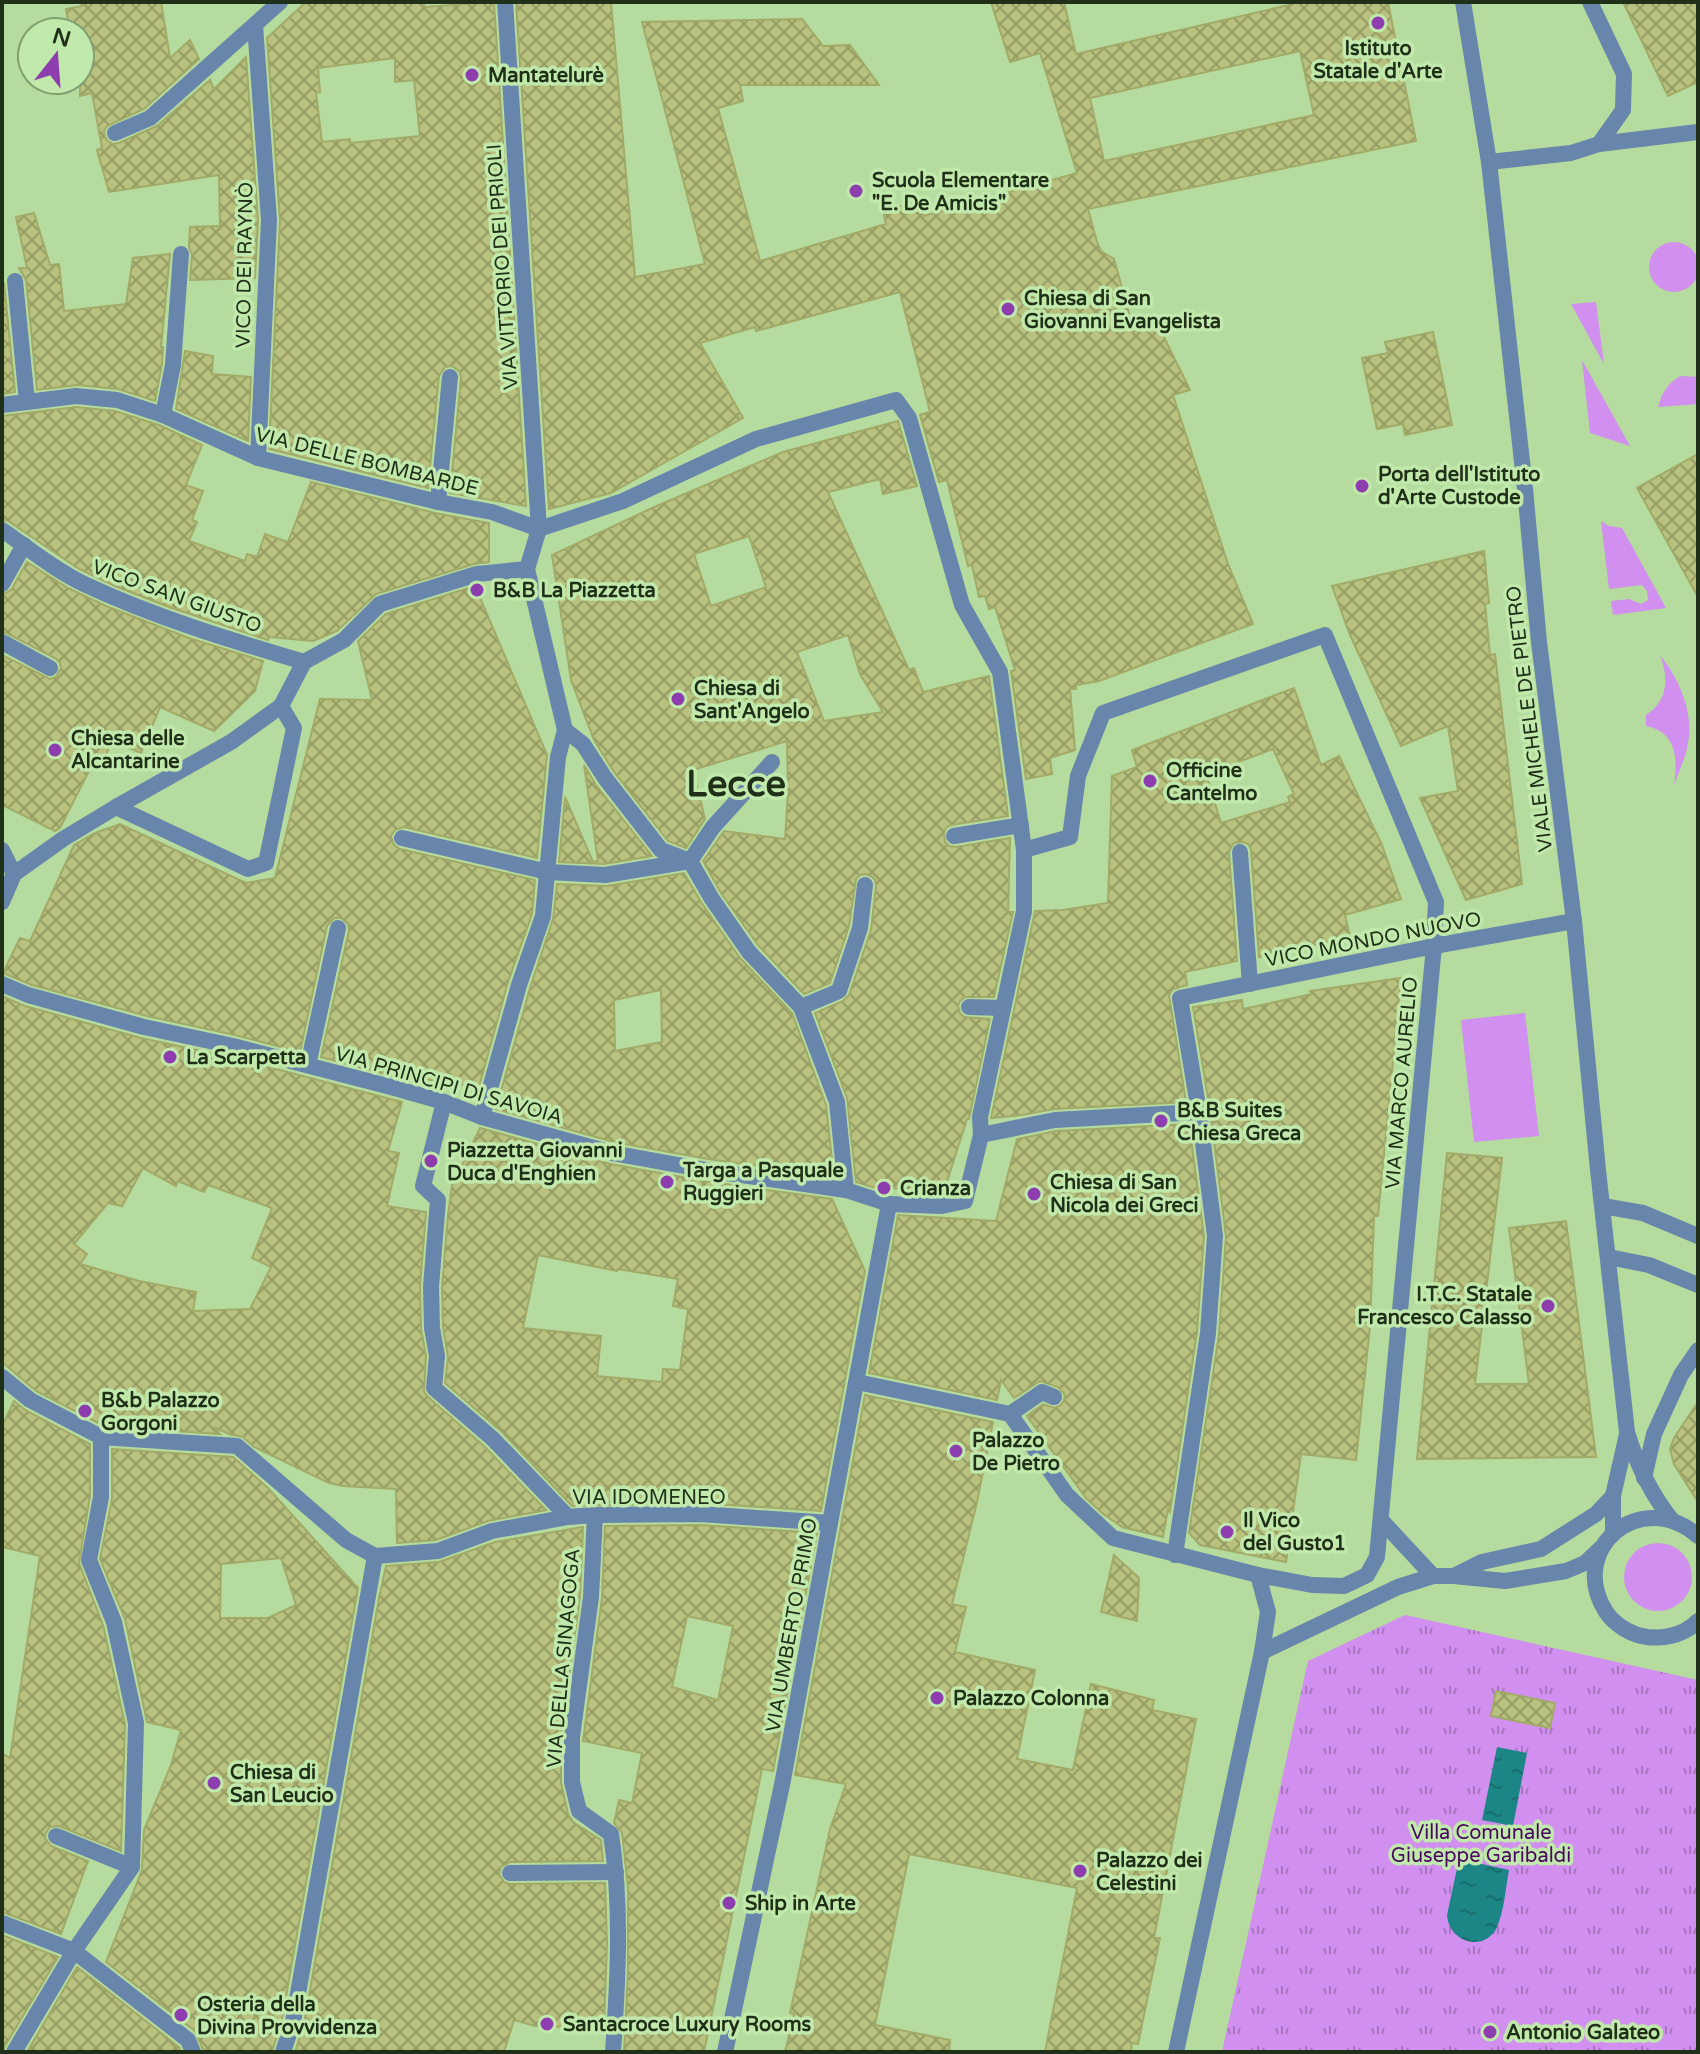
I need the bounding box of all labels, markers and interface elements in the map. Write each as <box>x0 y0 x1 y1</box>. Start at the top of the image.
marker: Istituto Statale d'Arte <box>1369 14 1387 32</box>
north arrow <box>16 16 96 96</box>
text: N <box>49 23 74 53</box>
place label: Istituto Statale d'Arte <box>1313 37 1443 84</box>
place label: Mantatelurè <box>488 64 604 88</box>
marker: Mantatelurè <box>463 66 481 84</box>
street label: VIA VITTORIO DEI PRIOLI <box>482 143 524 391</box>
place label: Scuola Elementare "E. De Amicis" <box>872 169 1049 216</box>
street label: VICO DEI RAYNÒ <box>231 182 258 348</box>
marker: Scuola Elementare "E. De Amicis" <box>847 182 865 200</box>
place label: Chiesa di San Giovanni Evangelista <box>1024 287 1221 334</box>
marker: Chiesa di San Giovanni Evangelista <box>999 300 1017 318</box>
street label: VIA DELLE BOMBARDE <box>253 423 481 501</box>
place label: Porta dell'Istituto d'Arte Custode <box>1378 463 1541 510</box>
marker: Porta dell'Istituto d'Arte Custode <box>1353 477 1371 495</box>
street label: VICO SAN GIUSTO <box>89 555 265 639</box>
place label: B&B La Piazzetta <box>493 579 656 603</box>
marker: B&B La Piazzetta <box>468 581 486 599</box>
street label: VIALE MICHELE DE PIETRO <box>1502 585 1558 853</box>
place label: Chiesa di Sant'Angelo <box>694 677 810 724</box>
marker: Chiesa di Sant'Angelo <box>669 690 687 708</box>
place label: Chiesa delle Alcantarine <box>71 727 185 774</box>
marker: Chiesa delle Alcantarine <box>46 741 64 759</box>
place label: Officine Cantelmo <box>1166 759 1257 806</box>
district label: Lecce <box>686 763 786 806</box>
marker: Officine Cantelmo <box>1141 772 1159 790</box>
street label: VICO MONDO NUOVO <box>1263 907 1483 973</box>
street label: VIA MARCO AURELIO <box>1381 976 1423 1190</box>
street label: VIA PRINCIPI DI SAVOIA <box>332 1042 565 1130</box>
place label: La Scarpetta <box>186 1046 306 1070</box>
marker: La Scarpetta <box>161 1048 179 1066</box>
place label: B&B Suites Chiesa Greca <box>1177 1099 1301 1146</box>
marker: B&B Suites Chiesa Greca <box>1152 1112 1170 1130</box>
place label: Piazzetta Giovanni Duca d'Enghien <box>447 1139 623 1186</box>
marker: Piazzetta Giovanni Duca d'Enghien <box>422 1152 440 1170</box>
place label: Targa a Pasquale Ruggieri <box>682 1159 844 1206</box>
place label: Chiesa di San Nicola dei Greci <box>1050 1171 1199 1218</box>
marker: Targa a Pasquale Ruggieri <box>658 1173 676 1191</box>
place label: Crianza <box>900 1177 971 1201</box>
marker: Crianza <box>875 1179 893 1197</box>
marker: Chiesa di San Nicola dei Greci <box>1025 1185 1043 1203</box>
place label: I.T.C. Statale Francesco Calasso <box>1357 1283 1532 1330</box>
marker: I.T.C. Statale Francesco Calasso <box>1539 1297 1557 1315</box>
place label: B&b Palazzo Gorgoni <box>101 1389 220 1436</box>
marker: B&b Palazzo Gorgoni <box>76 1402 94 1420</box>
place label: Palazzo De Pietro <box>972 1429 1060 1476</box>
marker: Palazzo De Pietro <box>947 1442 965 1460</box>
street label: VIA IDOMENEO <box>572 1486 726 1510</box>
place label: Il Vico del Gusto1 <box>1243 1509 1346 1556</box>
street label: VIA UMBERTO PRIMO <box>761 1516 823 1734</box>
marker: Il Vico del Gusto1 <box>1218 1523 1236 1541</box>
street label: VIA DELLA SINAGOGA <box>542 1547 586 1769</box>
place label: Palazzo Colonna <box>953 1687 1109 1711</box>
marker: Palazzo Colonna <box>928 1689 946 1707</box>
place label: Chiesa di San Leucio <box>230 1761 334 1808</box>
marker: Chiesa di San Leucio <box>205 1774 223 1792</box>
park label: Villa Comunale Giuseppe Garibaldi <box>1391 1821 1571 1868</box>
place label: Palazzo dei Celestini <box>1096 1849 1203 1896</box>
marker: Palazzo dei Celestini <box>1071 1862 1089 1880</box>
place label: Ship in Arte <box>745 1892 856 1916</box>
marker: Ship in Arte <box>720 1894 738 1912</box>
place label: Osteria della Divina Provvidenza <box>197 1993 377 2040</box>
marker: Osteria della Divina Provvidenza <box>172 2006 190 2024</box>
place label: Santacroce Luxury Rooms <box>563 2013 812 2037</box>
marker: Santacroce Luxury Rooms <box>538 2015 556 2033</box>
place label: Antonio Galateo <box>1506 2021 1660 2045</box>
marker: Antonio Galateo <box>1481 2023 1499 2041</box>

